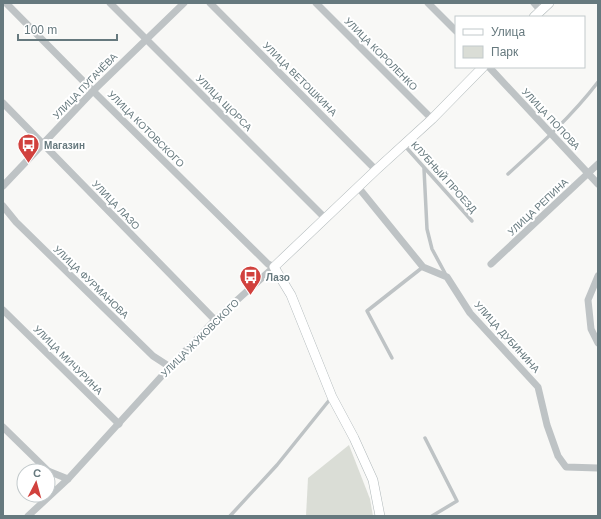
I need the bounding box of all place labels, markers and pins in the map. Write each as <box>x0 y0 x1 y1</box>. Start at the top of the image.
bus stop icon: Магазин <box>16 132 42 165</box>
place label: Магазин <box>44 140 85 151</box>
bus stop icon: Лазо <box>237 264 263 297</box>
place label: Лазо <box>266 272 290 283</box>

